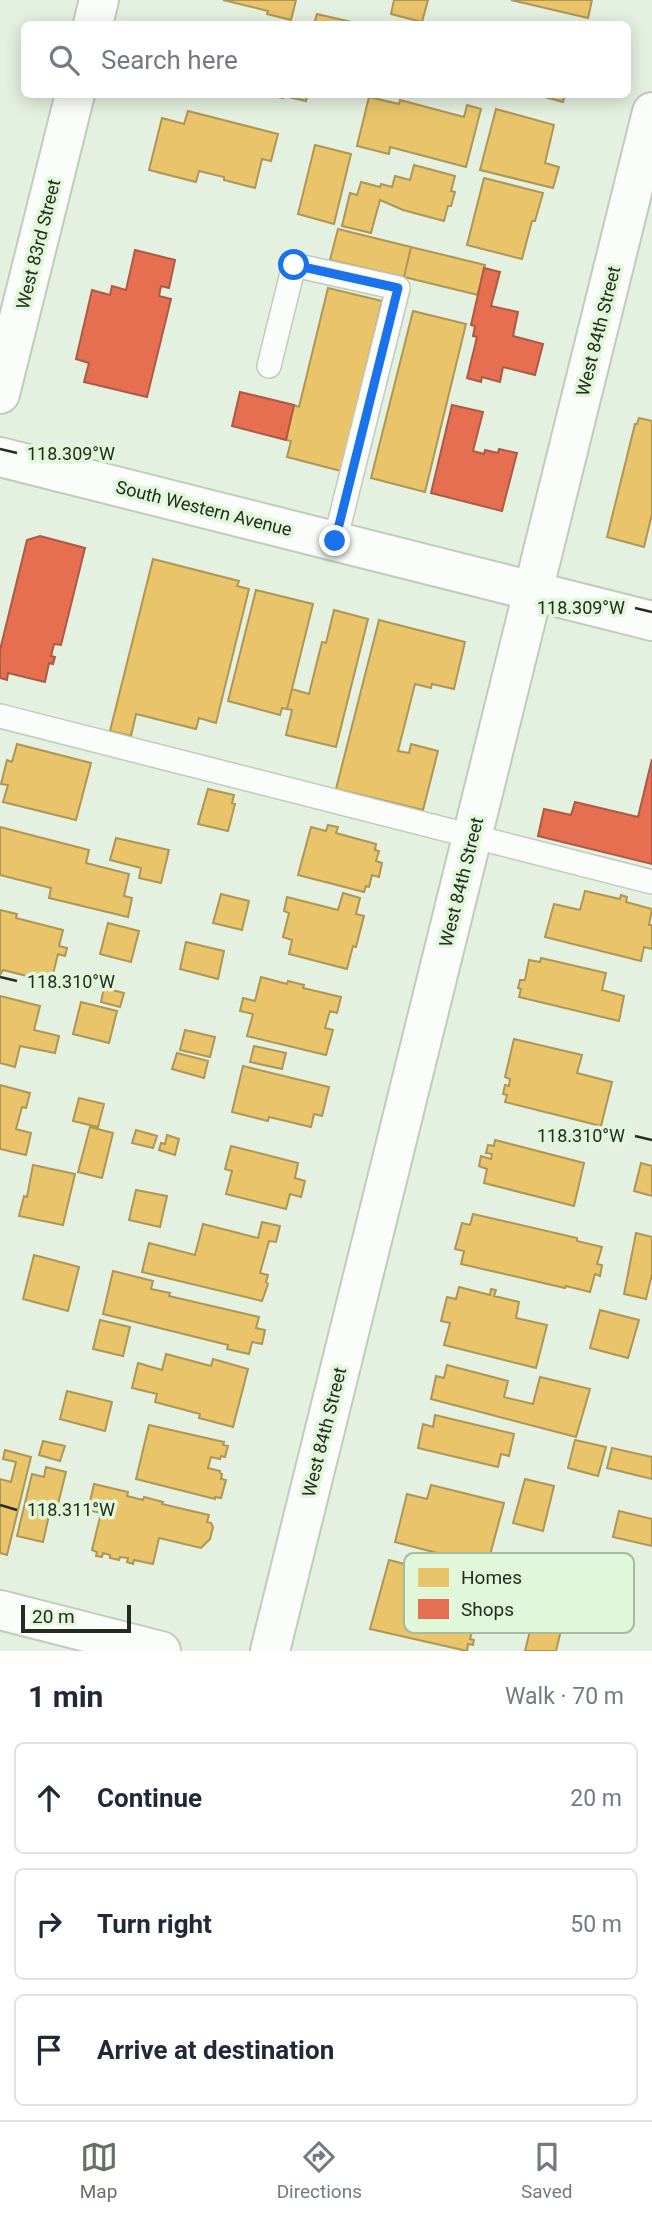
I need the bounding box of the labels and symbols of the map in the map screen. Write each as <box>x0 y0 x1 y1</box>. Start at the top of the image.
street label: West 83rd Street <box>12 177 64 311</box>
route start <box>278 249 309 280</box>
street label: West 84th Street <box>572 264 624 398</box>
text: 118.309°W <box>27 443 115 464</box>
street label: South Western Avenue <box>114 476 294 540</box>
route end <box>319 525 350 556</box>
text: 118.309°W <box>537 597 625 618</box>
street label: West 84th Street <box>435 815 487 949</box>
text: 118.310°W <box>27 971 115 992</box>
text: 118.310°W <box>537 1125 625 1146</box>
street label: West 84th Street <box>298 1365 350 1499</box>
text: 118.311°W <box>27 1499 115 1520</box>
legend <box>404 1553 634 1633</box>
text: Homes <box>461 1566 522 1589</box>
text: Shops <box>461 1598 514 1621</box>
scale bar <box>21 1602 131 1634</box>

